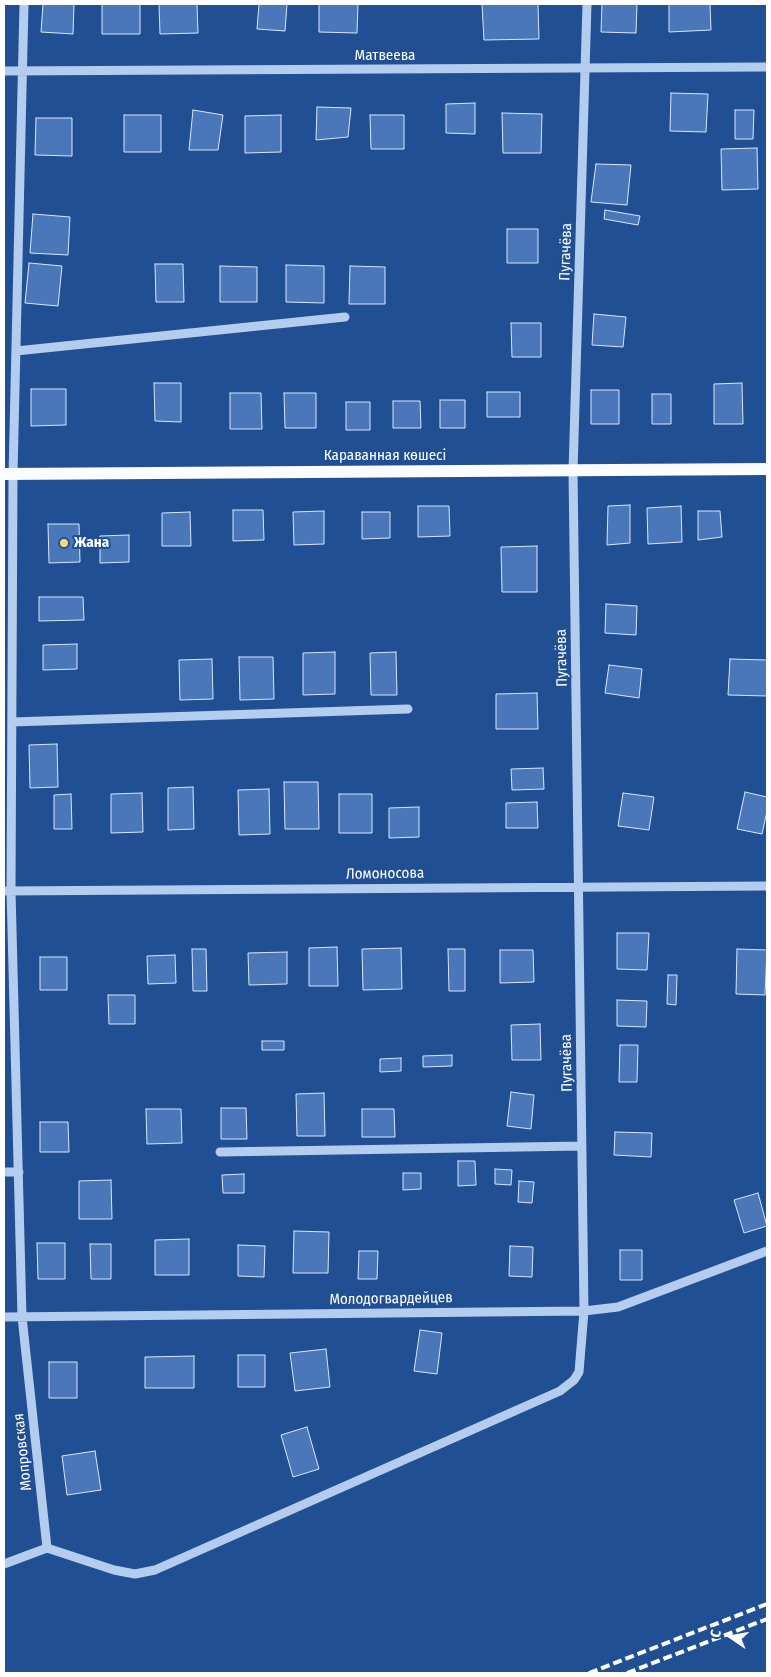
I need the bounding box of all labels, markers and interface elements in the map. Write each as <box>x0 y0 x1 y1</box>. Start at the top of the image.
street label: Матвеева <box>355 47 415 65</box>
street label: Пугачёва <box>556 223 576 281</box>
street label: Караванная көшесі <box>324 447 446 465</box>
place label: Жана <box>74 534 109 552</box>
marker: Жана <box>58 537 70 549</box>
street label: Пугачёва <box>552 629 572 687</box>
street label: Ломоносова <box>346 864 424 884</box>
street label: Пугачёва <box>557 1034 577 1092</box>
street label: Молодогвардейцев <box>329 1289 453 1309</box>
street label: Мопровская <box>10 1412 36 1492</box>
north arrow <box>706 1612 756 1662</box>
text: С <box>707 1628 725 1639</box>

